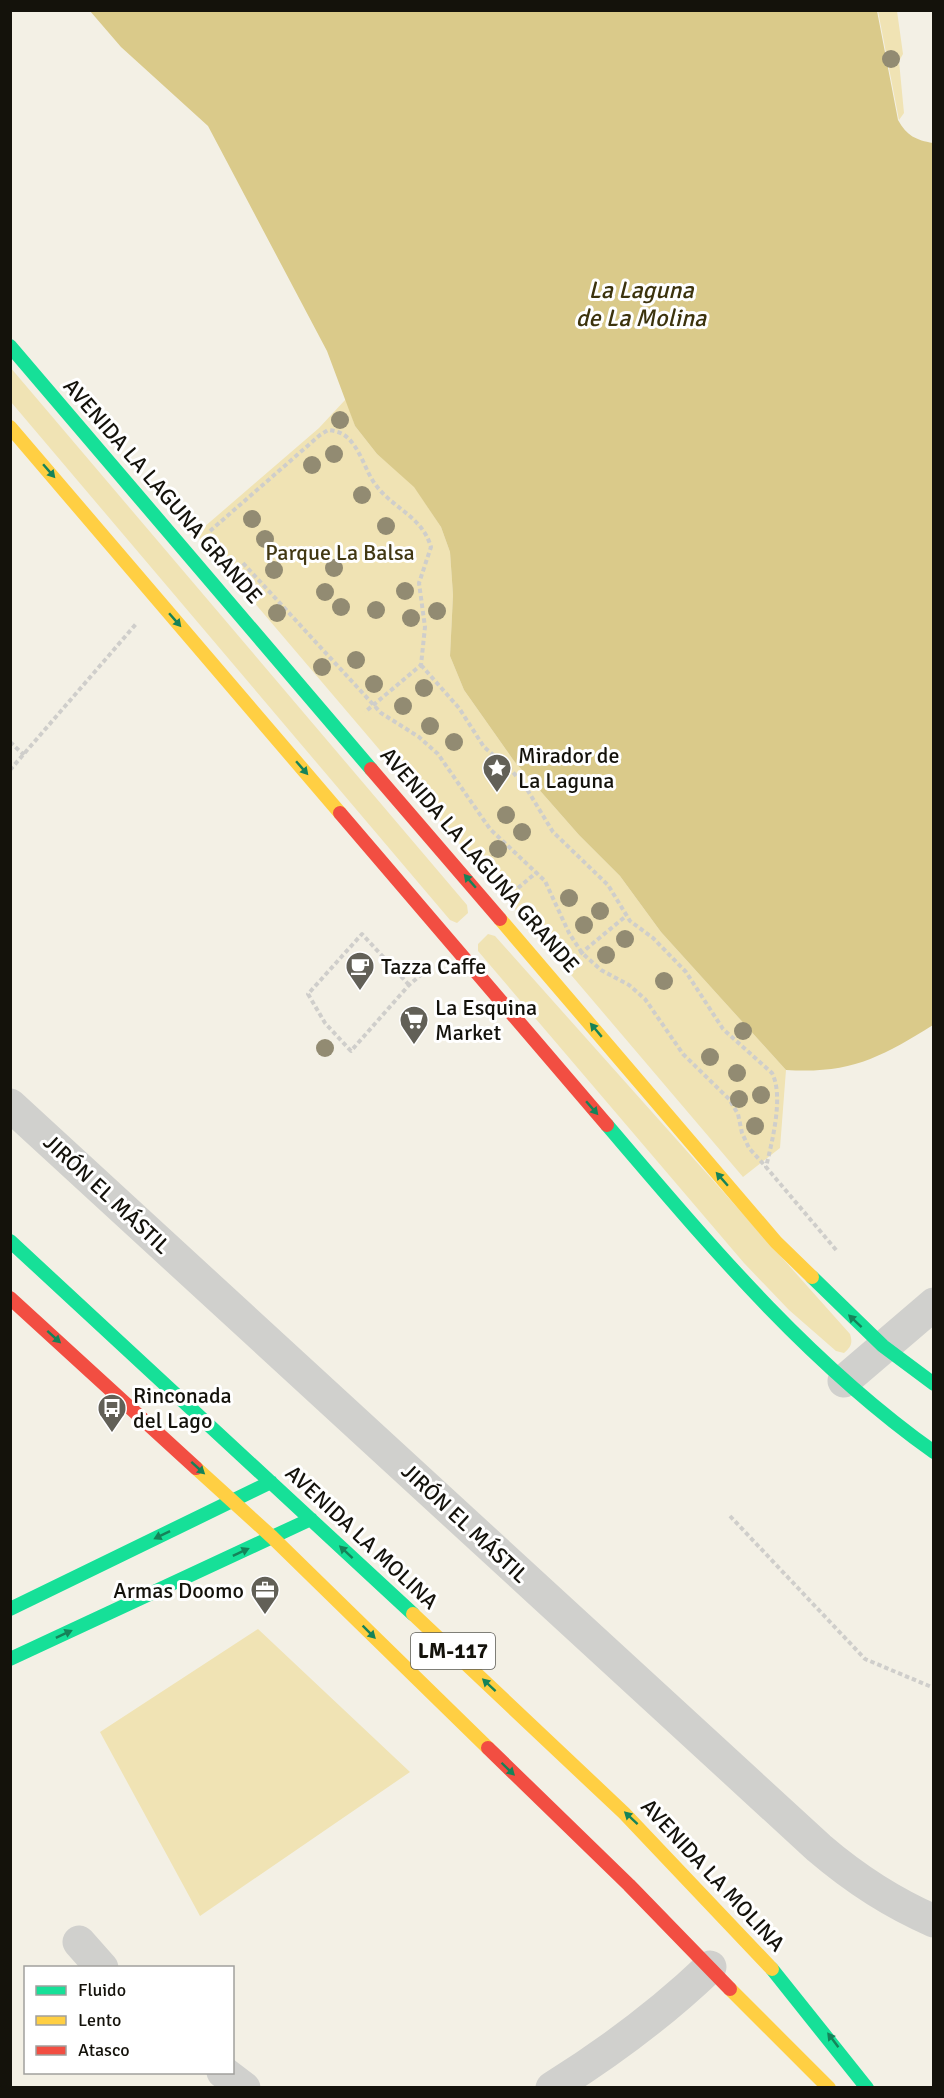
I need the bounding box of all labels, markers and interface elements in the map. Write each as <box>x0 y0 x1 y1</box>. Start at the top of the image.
water label: La Laguna de La Molina <box>576 275 707 333</box>
street label: AVENIDA LA LAGUNA GRANDE <box>58 373 268 609</box>
one-way arrow <box>42 463 55 479</box>
park label: Parque La Balsa <box>265 539 415 566</box>
one-way arrow <box>169 612 182 628</box>
street label: AVENIDA LA LAGUNA GRANDE <box>375 742 585 978</box>
place label: Mirador de La Laguna <box>518 742 619 794</box>
place icon: Mirador de La Laguna <box>481 752 513 794</box>
one-way arrow <box>295 760 308 775</box>
one-way arrow <box>464 874 477 889</box>
cafe icon: Tazza Caffe <box>344 950 376 992</box>
place label: Tazza Caffe <box>381 953 486 980</box>
place label: La Esquina Market <box>435 994 537 1046</box>
supermarket icon: La Esquina Market <box>398 1004 430 1046</box>
one-way arrow <box>590 1022 603 1038</box>
one-way arrow <box>586 1100 599 1116</box>
street label: JIRÓN EL MÁSTIL <box>38 1128 176 1260</box>
one-way arrow <box>715 1171 729 1186</box>
one-way arrow <box>848 1314 863 1328</box>
one-way arrow <box>46 1330 61 1344</box>
place label: Rinconada del Lago <box>133 1382 232 1434</box>
bus stop icon: Rinconada del Lago <box>96 1392 128 1434</box>
street label: JIRÓN EL MÁSTIL <box>396 1457 534 1589</box>
street label: AVENIDA LA MOLINA <box>280 1459 444 1615</box>
one-way arrow <box>191 1461 205 1475</box>
one-way arrow <box>154 1531 171 1540</box>
one-way arrow <box>339 1545 354 1559</box>
one-way arrow <box>232 1547 250 1557</box>
office icon: Armas Doomo <box>249 1574 281 1616</box>
place label: Armas Doomo <box>113 1577 244 1604</box>
one-way arrow <box>361 1625 375 1639</box>
one-way arrow <box>55 1629 73 1639</box>
road number: LM-117 <box>411 1633 495 1669</box>
one-way arrow <box>481 1678 496 1692</box>
one-way arrow <box>501 1762 516 1776</box>
street label: AVENIDA LA MOLINA <box>635 1793 791 1957</box>
one-way arrow <box>624 1811 639 1825</box>
legend <box>24 1966 234 2074</box>
text: Fluido <box>78 1979 126 2001</box>
text: Lento <box>78 2009 121 2031</box>
one-way arrow <box>827 2033 839 2048</box>
text: Atasco <box>78 2039 130 2061</box>

